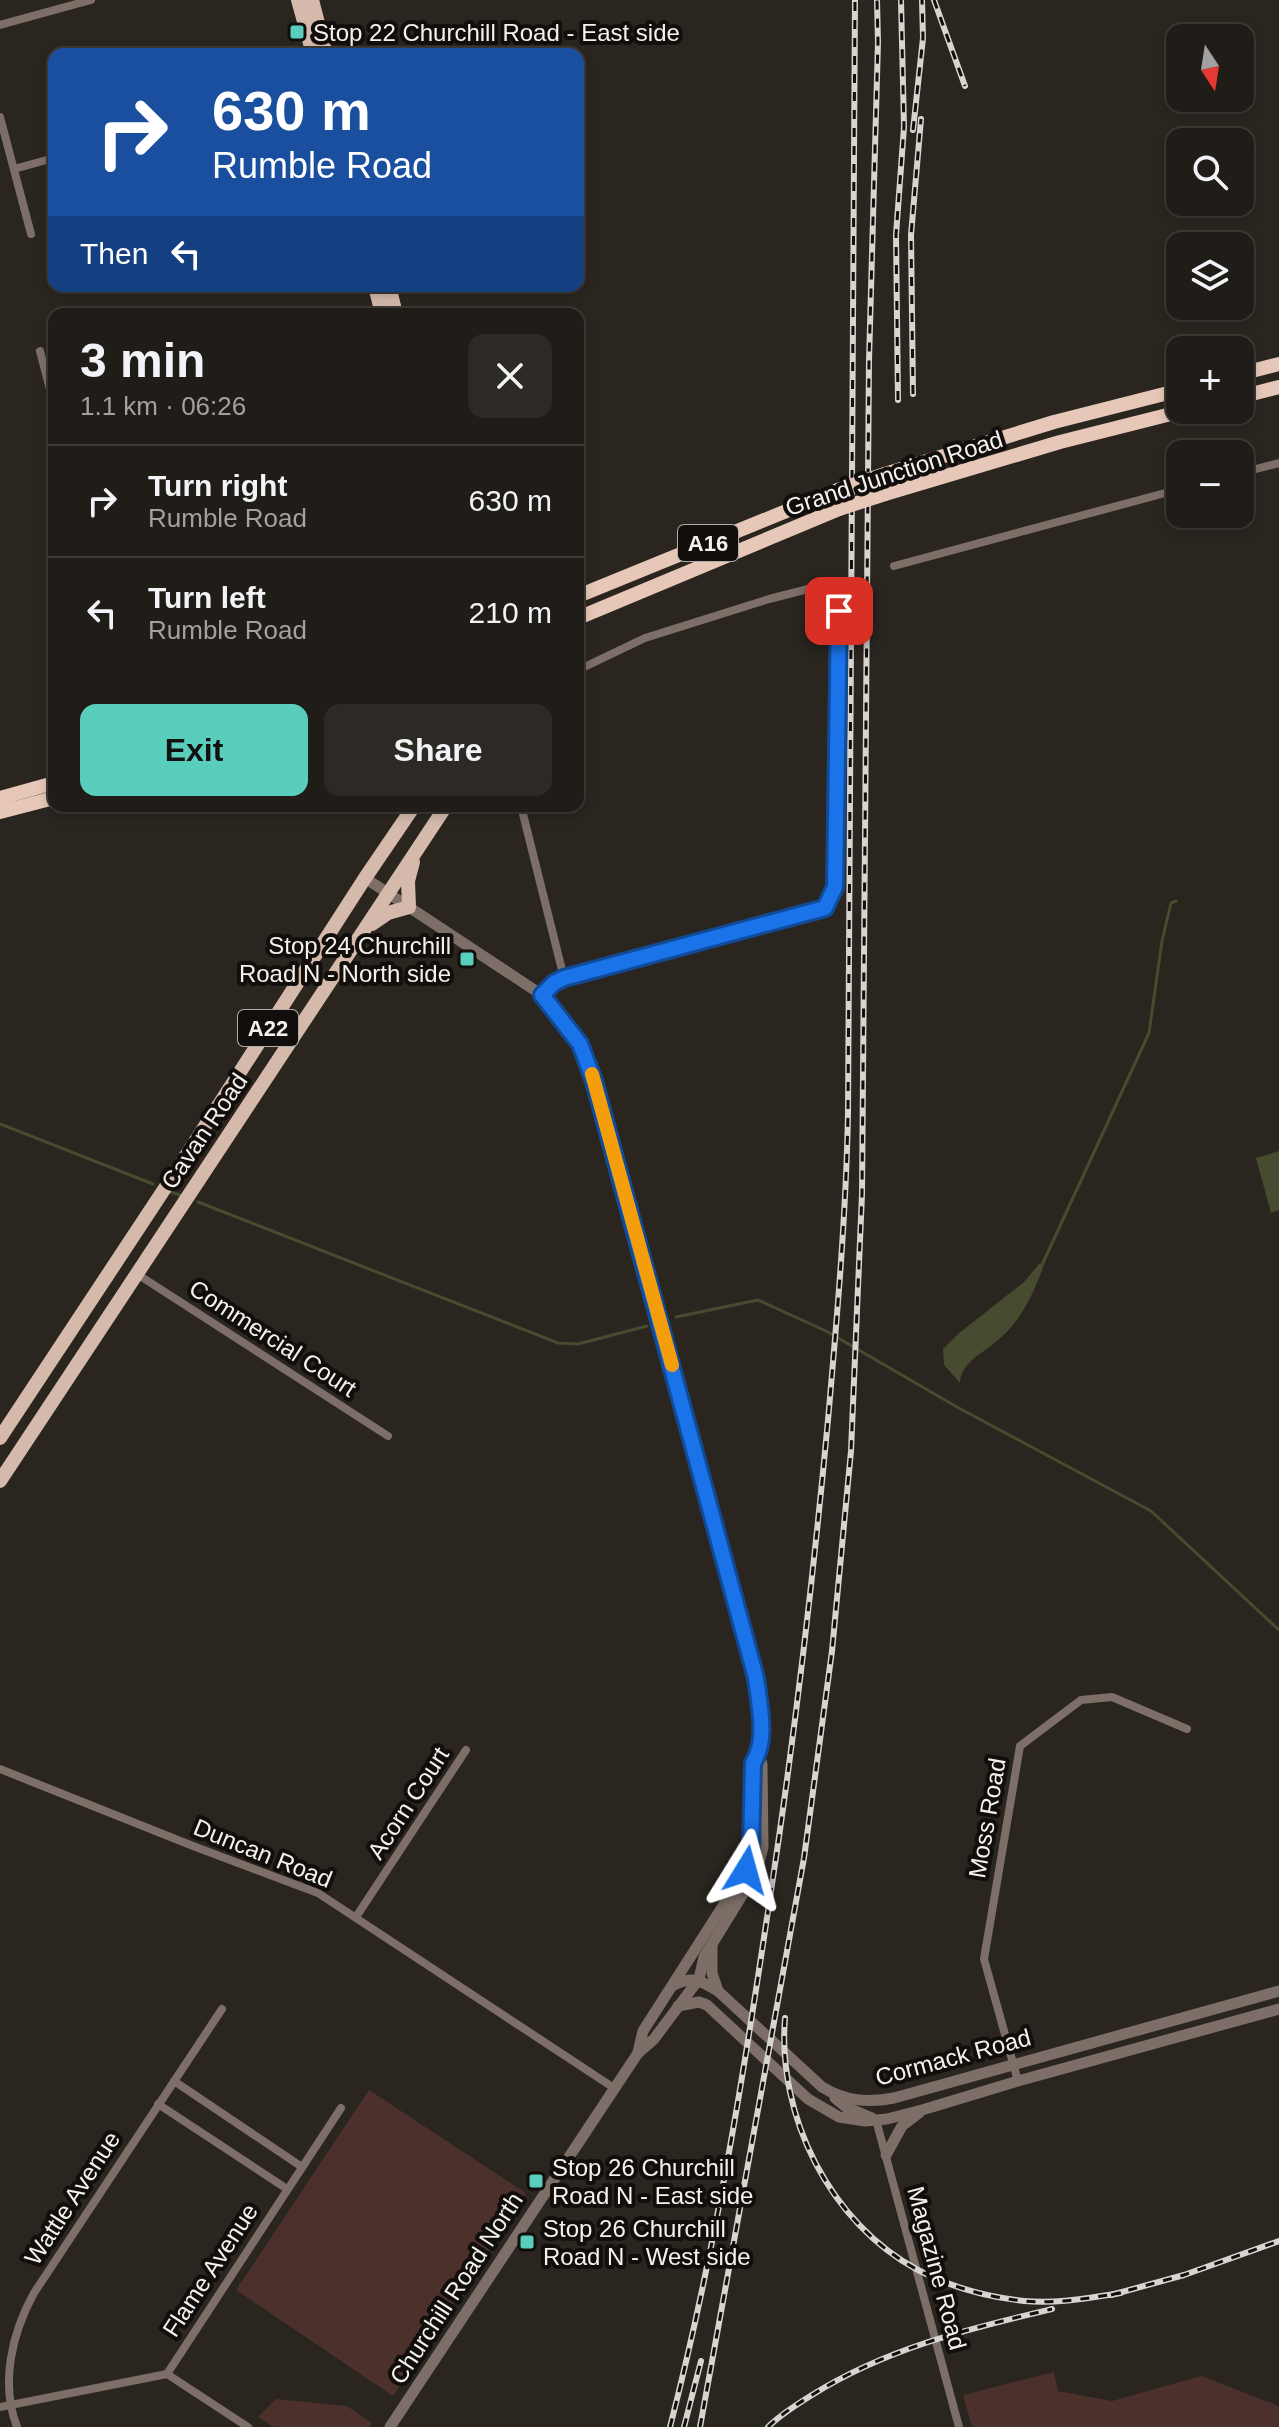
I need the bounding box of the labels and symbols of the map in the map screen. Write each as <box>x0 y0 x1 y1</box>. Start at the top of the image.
place label: Stop 22 Churchill Road - East side <box>313 19 680 46</box>
marker: Stop 22 Churchill Road - East side <box>288 23 306 41</box>
north arrow <box>1166 24 1254 112</box>
street label: Grand Junction Road <box>782 425 1006 521</box>
road number: A16 <box>678 525 738 561</box>
pin <box>805 577 873 645</box>
place label: Stop 24 Churchill Road N - North side <box>239 932 451 987</box>
marker: Stop 24 Churchill Road N - North side <box>458 950 476 968</box>
road number: A22 <box>238 1010 298 1046</box>
street label: Cavan Road <box>156 1068 252 1194</box>
street label: Commercial Court <box>185 1274 362 1402</box>
street label: Acorn Court <box>362 1742 454 1864</box>
street label: Moss Road <box>963 1756 1011 1880</box>
street label: Duncan Road <box>190 1813 336 1893</box>
position arrow <box>704 1828 788 1912</box>
street label: Cormack Road <box>872 2023 1034 2091</box>
street label: Wattle Avenue <box>19 2126 125 2270</box>
place label: Stop 26 Churchill Road N - East side <box>552 2154 753 2209</box>
marker: Stop 26 Churchill Road N - East side <box>527 2172 545 2190</box>
street label: Magazine Road <box>902 2183 972 2353</box>
street label: Churchill Road North <box>384 2187 528 2389</box>
street label: Flame Avenue <box>157 2198 263 2342</box>
place label: Stop 26 Churchill Road N - West side <box>543 2215 751 2270</box>
marker: Stop 26 Churchill Road N - West side <box>518 2233 536 2251</box>

